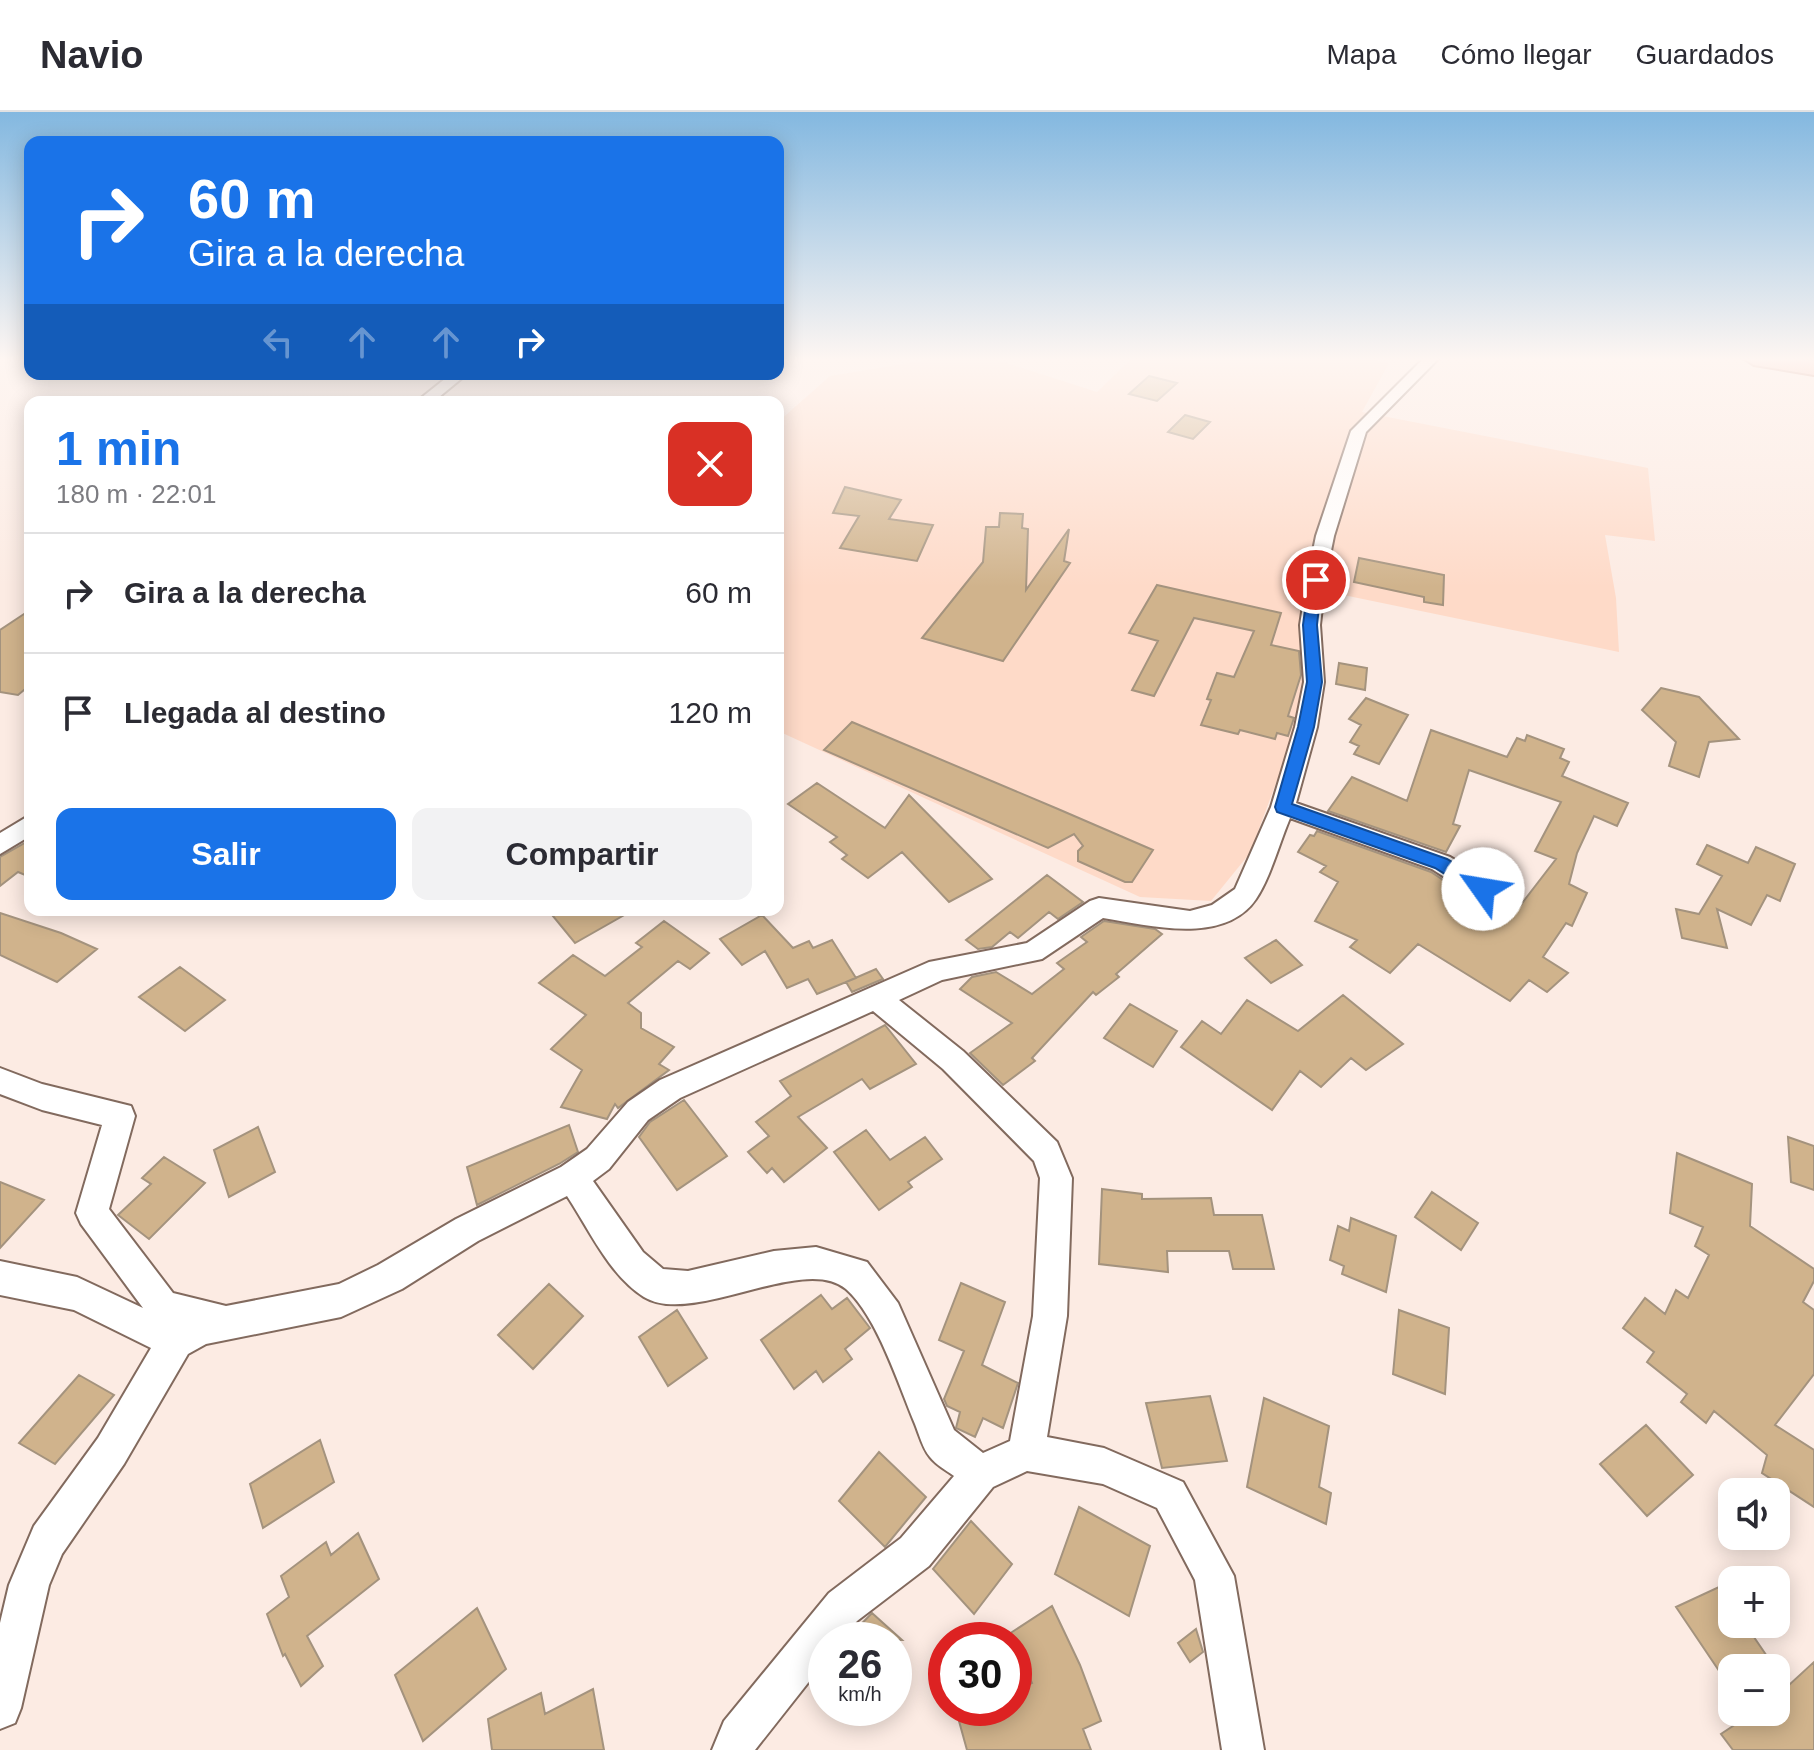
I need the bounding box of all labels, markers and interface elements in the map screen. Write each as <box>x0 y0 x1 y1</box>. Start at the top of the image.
text: Navio <box>40 34 143 76</box>
text: Mapa <box>1326 39 1397 70</box>
text: Cómo llegar <box>1441 39 1591 70</box>
text: Guardados <box>1635 39 1774 70</box>
text: 60 m <box>188 167 316 230</box>
icon: right <box>56 168 160 272</box>
text: Gira a la derecha <box>188 233 464 274</box>
icon: left <box>256 320 300 364</box>
icon: ahead <box>340 320 384 364</box>
icon: ahead <box>424 320 468 364</box>
icon: right <box>508 320 552 364</box>
text: 1 min <box>56 422 181 475</box>
button: close <box>668 422 752 506</box>
text: 180 m · 22:01 <box>56 479 216 509</box>
pin <box>1282 546 1350 614</box>
icon: arrive <box>1294 558 1338 602</box>
icon: right <box>56 571 100 615</box>
text: Gira a la derecha <box>124 576 366 609</box>
text: 60 m <box>685 576 752 609</box>
icon: arrive <box>56 691 100 735</box>
text: Llegada al destino <box>124 696 386 729</box>
text: 120 m <box>669 696 752 729</box>
button: Salir <box>56 808 396 900</box>
button: Compartir <box>412 808 752 900</box>
position arrow <box>1441 847 1525 931</box>
map controls <box>1718 1478 1790 1726</box>
button: sound <box>1718 1478 1790 1550</box>
button: + <box>1718 1566 1790 1638</box>
speed limit sign: 30 <box>928 1622 1032 1726</box>
text: 26 <box>838 1642 882 1686</box>
button: − <box>1718 1654 1790 1726</box>
text: km/h <box>838 1683 882 1705</box>

